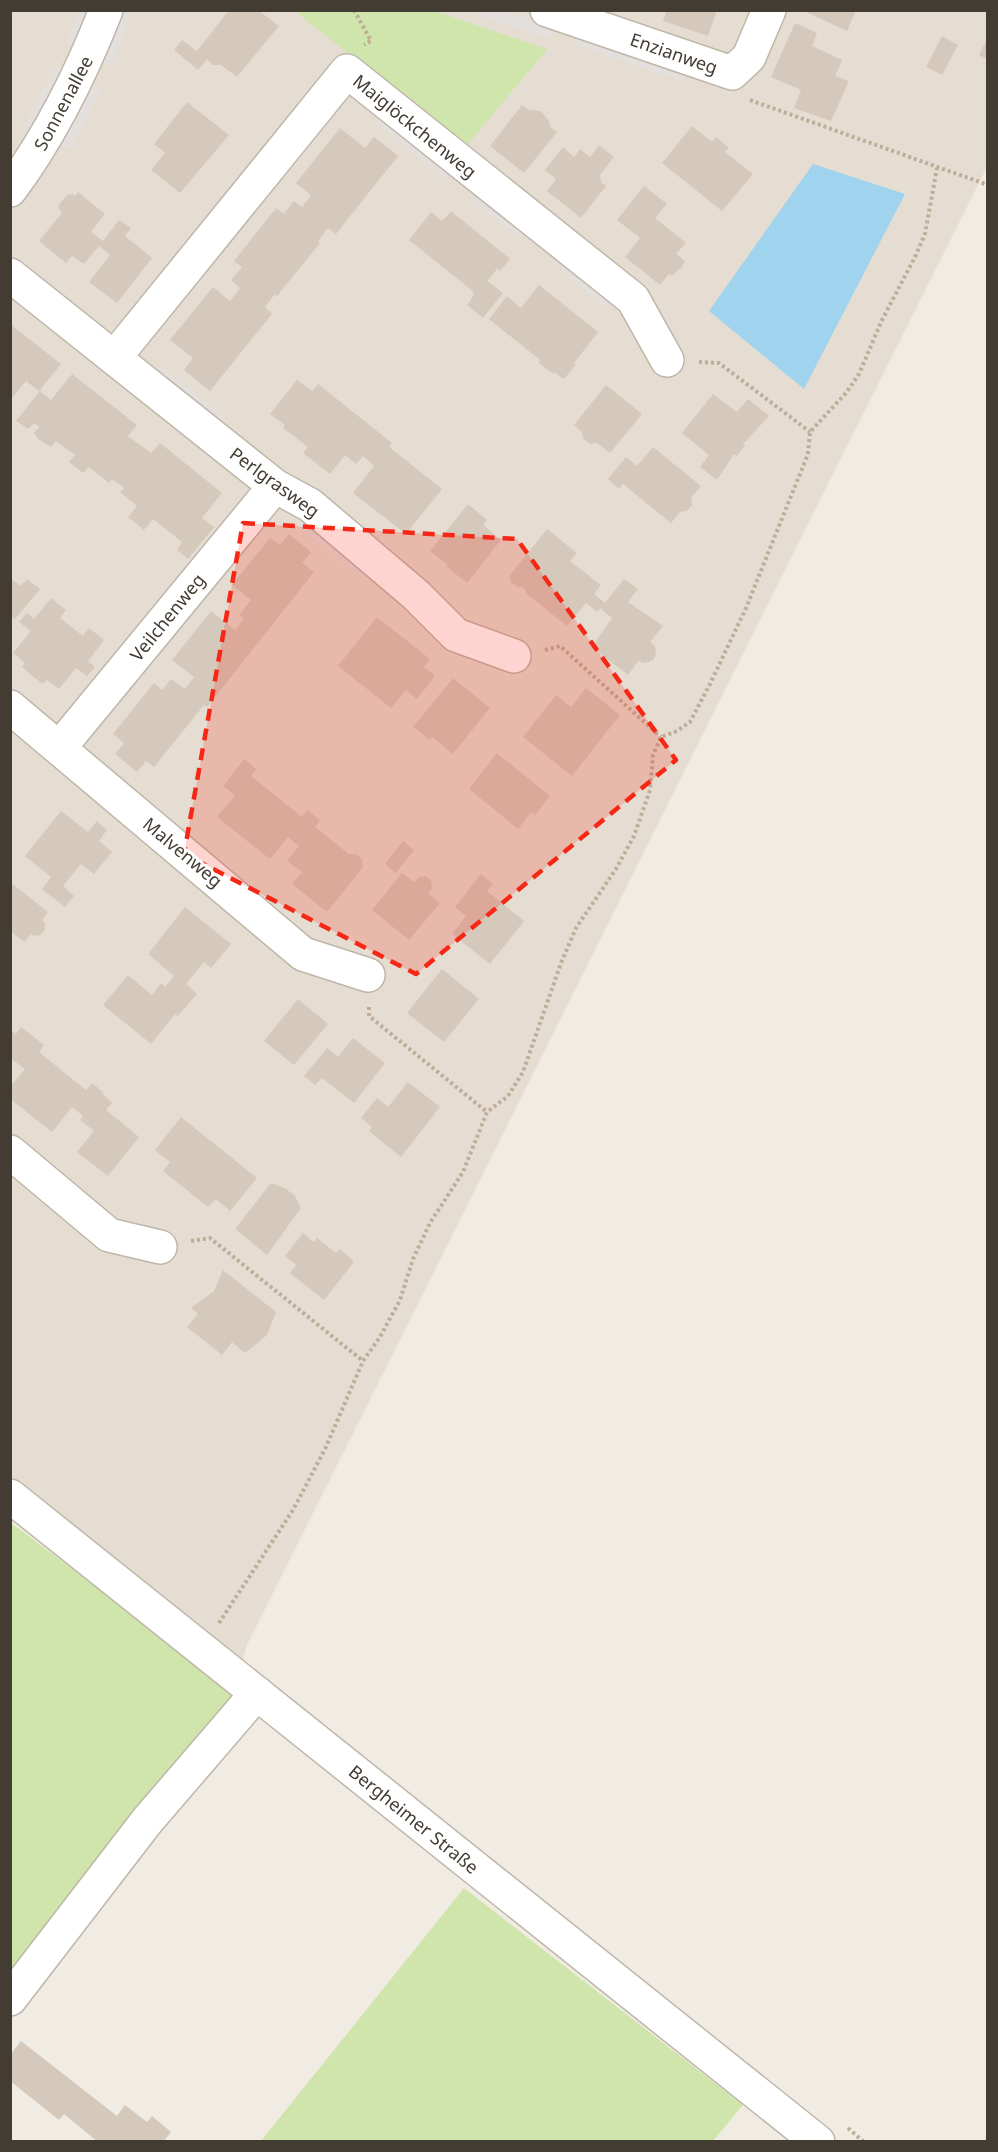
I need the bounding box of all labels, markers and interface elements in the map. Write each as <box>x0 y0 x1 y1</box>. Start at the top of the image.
street label: Enzianweg <box>627 27 721 79</box>
street label: Sonnenallee <box>28 51 98 155</box>
street label: Maiglöckchenweg <box>348 69 482 183</box>
street label: Perlgrasweg <box>225 441 325 523</box>
street label: Veilchenweg <box>124 568 210 666</box>
street label: Malvenweg <box>138 812 228 892</box>
street label: Bergheimer Straße <box>344 1759 484 1879</box>

